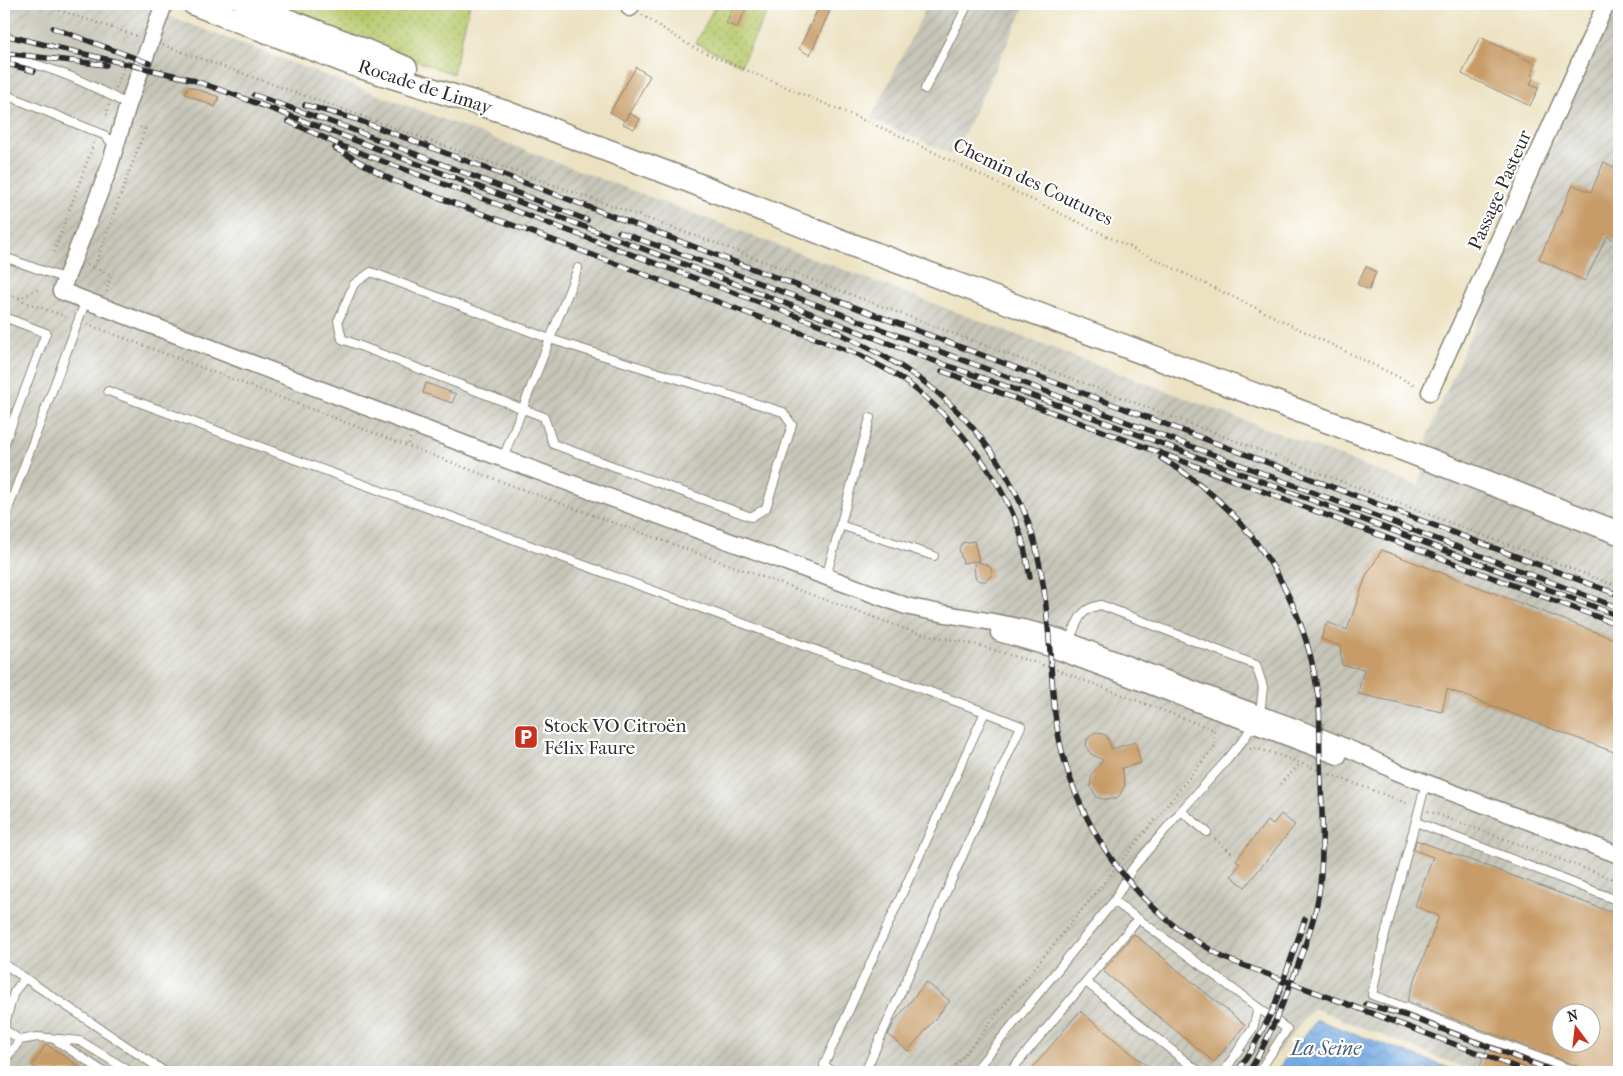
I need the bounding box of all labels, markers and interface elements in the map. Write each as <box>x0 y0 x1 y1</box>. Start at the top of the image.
street label: Rocade de Limay <box>355 55 496 119</box>
street label: Passage Pasteur <box>1464 126 1537 253</box>
street label: Chemin des Coutures <box>950 134 1116 230</box>
place label: Stock VO Citroën Félix Faure <box>544 715 686 759</box>
parking icon: Stock VO Citroën Félix Faure <box>513 724 539 750</box>
north arrow <box>1550 1004 1600 1054</box>
text: N <box>1565 1006 1580 1026</box>
water label: La Seine <box>1289 1037 1362 1060</box>

